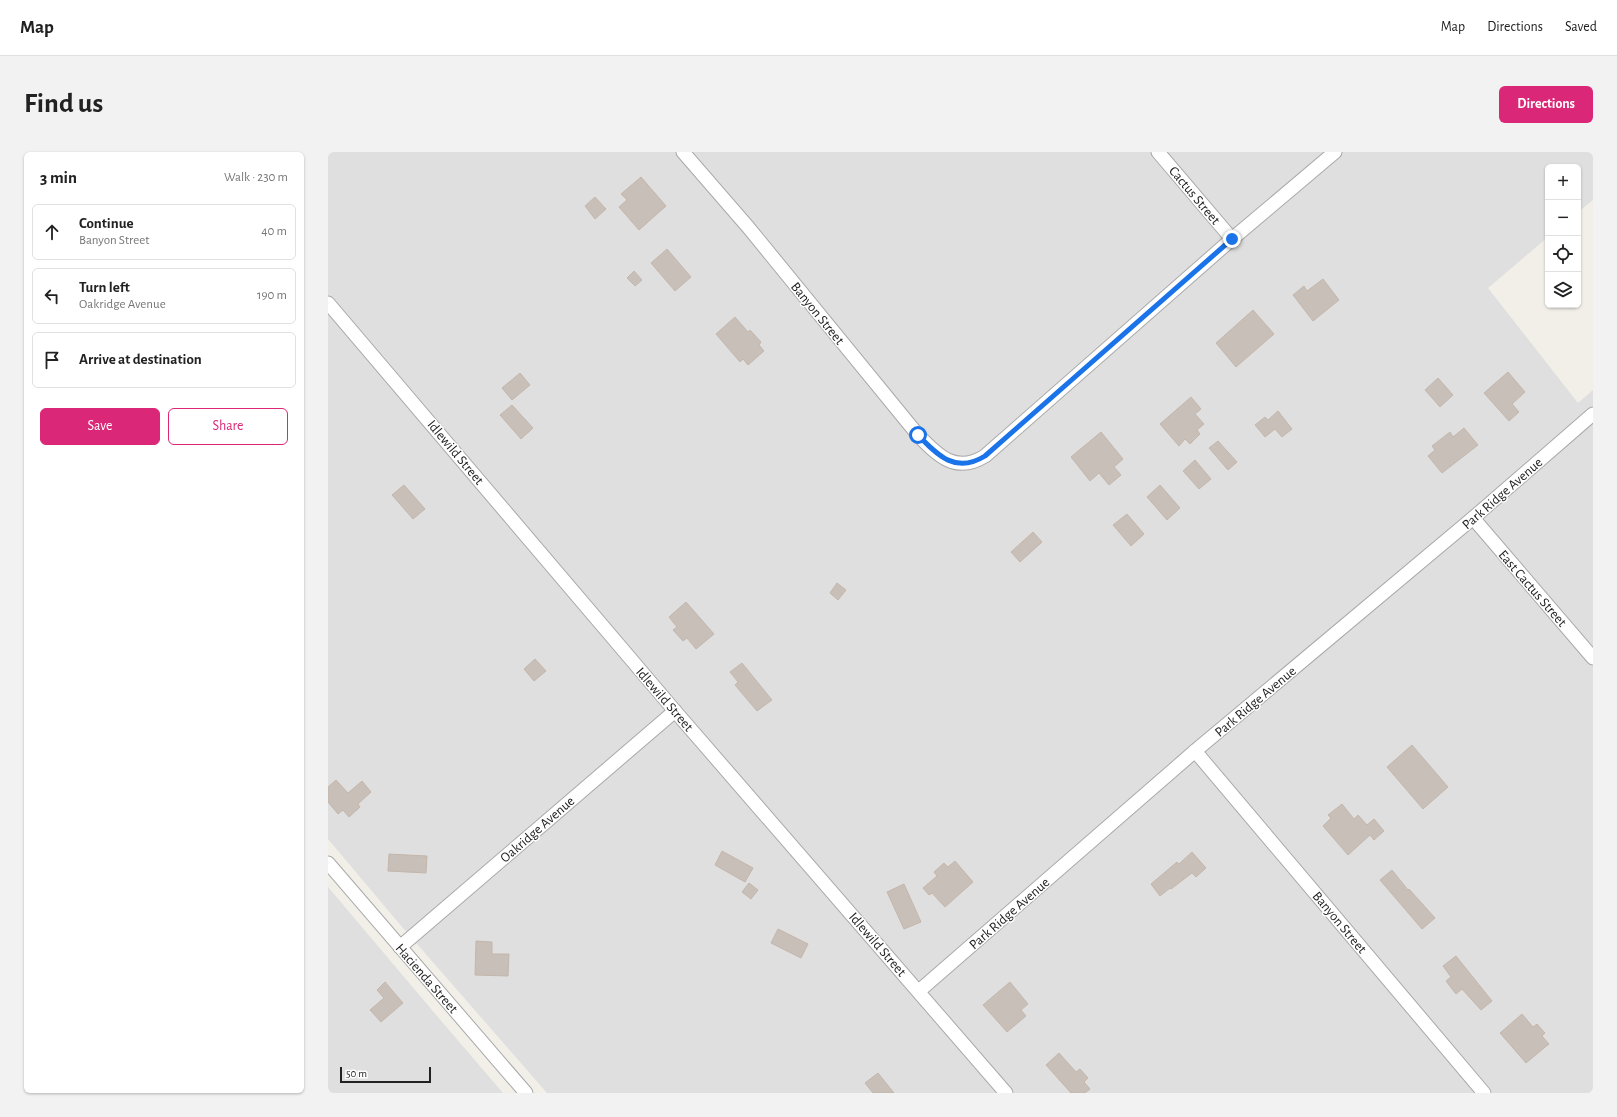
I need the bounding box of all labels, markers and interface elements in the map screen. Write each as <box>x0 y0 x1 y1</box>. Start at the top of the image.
text: Map <box>20 18 54 37</box>
text: Map <box>1441 20 1465 34</box>
text: Directions <box>1487 20 1543 34</box>
text: Saved <box>1565 20 1597 34</box>
button: Directions <box>1499 86 1593 123</box>
text: Find us <box>24 90 103 118</box>
street label: Cactus Street <box>1166 164 1223 228</box>
map controls <box>1545 164 1581 308</box>
button: + <box>1545 164 1581 200</box>
text: 3 min <box>40 169 77 186</box>
text: Walk · 230 m <box>224 171 288 184</box>
button: − <box>1545 200 1581 236</box>
text: Continue <box>79 216 134 231</box>
icon: ahead <box>41 221 63 243</box>
text: 40 m <box>261 225 287 238</box>
route end <box>1223 230 1241 248</box>
text: Banyon Street <box>79 234 149 247</box>
button: locate <box>1545 236 1581 272</box>
button: layers <box>1545 272 1581 308</box>
text: Turn left <box>79 280 130 295</box>
street label: Banyon Street <box>788 280 847 348</box>
icon: left <box>41 285 63 307</box>
text: 190 m <box>257 289 287 302</box>
text: Oakridge Avenue <box>79 298 166 311</box>
icon: arrive <box>41 349 63 371</box>
text: Arrive at destination <box>79 352 202 367</box>
button: Save <box>40 408 160 445</box>
button: Share <box>168 408 288 445</box>
street label: Idlewild Street <box>424 418 486 488</box>
route start <box>909 426 927 444</box>
street label: Park Ridge Avenue <box>1460 455 1545 532</box>
street label: East Cactus Street <box>1495 548 1569 630</box>
street label: Park Ridge Avenue <box>1212 664 1299 740</box>
street label: Idlewild Street <box>633 665 696 735</box>
street label: Oakridge Avenue <box>498 794 577 866</box>
street label: Park Ridge Avenue <box>967 875 1052 952</box>
street label: Banyon Street <box>1310 889 1369 957</box>
street label: Idlewild Street <box>846 910 909 980</box>
street label: Hacienda Street <box>392 941 460 1017</box>
scale bar <box>340 1065 431 1084</box>
text: 50 m <box>346 1068 367 1079</box>

